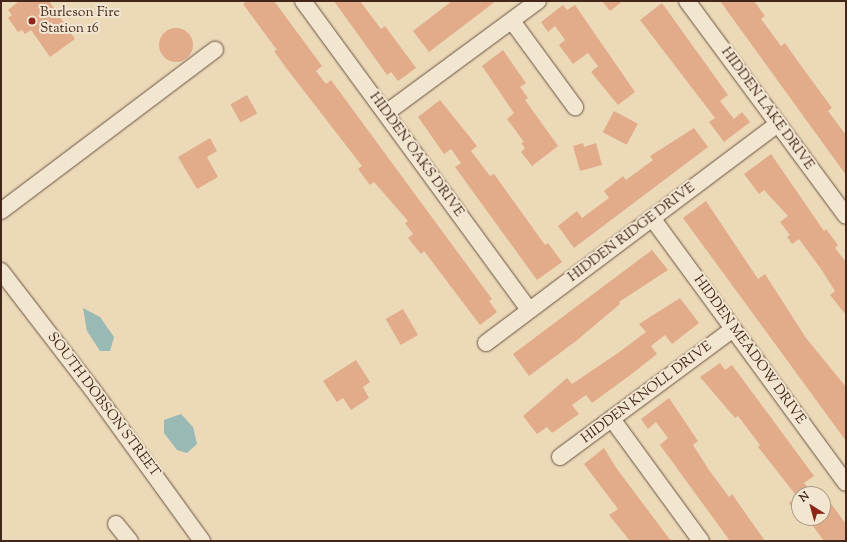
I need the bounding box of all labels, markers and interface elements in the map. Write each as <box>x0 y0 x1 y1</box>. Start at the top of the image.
place label: Burleson Fire Station 16 <box>40 5 120 38</box>
marker: Burleson Fire Station 16 <box>27 16 37 26</box>
street label: HIDDEN LAKE DRIVE <box>717 44 817 174</box>
street label: HIDDEN OAKS DRIVE <box>365 89 467 221</box>
street label: HIDDEN RIDGE DRIVE <box>565 180 699 286</box>
street label: HIDDEN MEADOW DRIVE <box>689 272 809 428</box>
street label: SOUTH DOBSON STREET <box>43 329 163 481</box>
street label: HIDDEN KNOLL DRIVE <box>578 338 716 448</box>
north arrow <box>791 486 831 526</box>
text: N <box>796 488 813 506</box>

